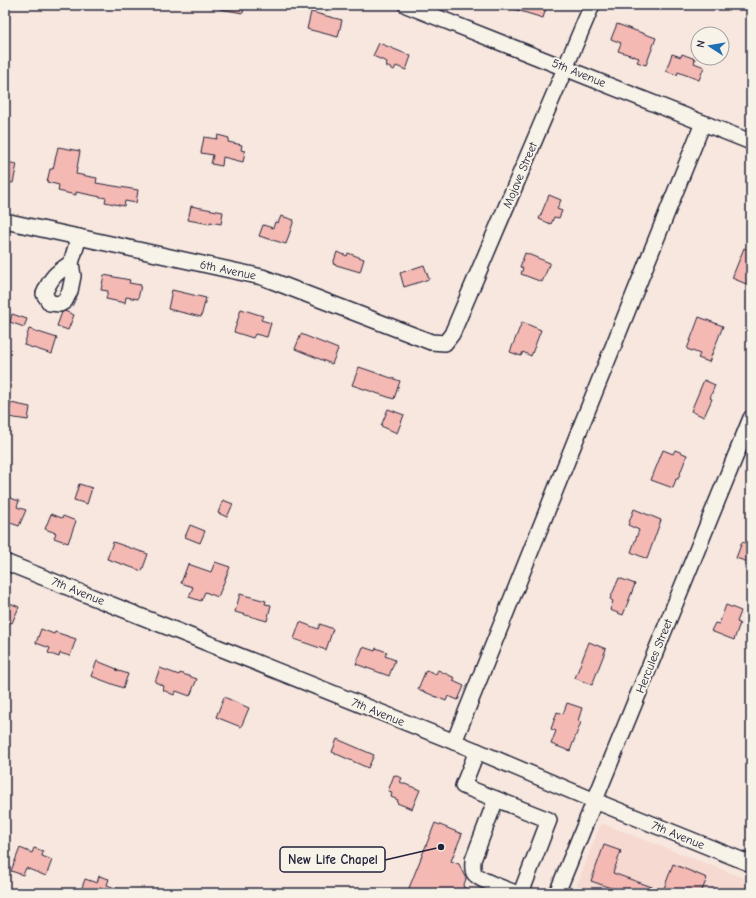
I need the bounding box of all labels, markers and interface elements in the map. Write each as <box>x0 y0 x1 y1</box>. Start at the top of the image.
north arrow <box>690 26 730 66</box>
text: N <box>694 39 708 49</box>
street label: 5th Avenue <box>550 56 608 90</box>
street label: Mojave Street <box>500 139 540 210</box>
street label: 6th Avenue <box>199 257 257 283</box>
street label: 7th Avenue <box>49 574 107 608</box>
street label: Hercules Street <box>633 616 675 695</box>
street label: 7th Avenue <box>349 695 407 729</box>
street label: 7th Avenue <box>649 818 707 852</box>
callout: New Life Chapel <box>280 847 385 872</box>
text: New Life Chapel <box>288 852 378 867</box>

